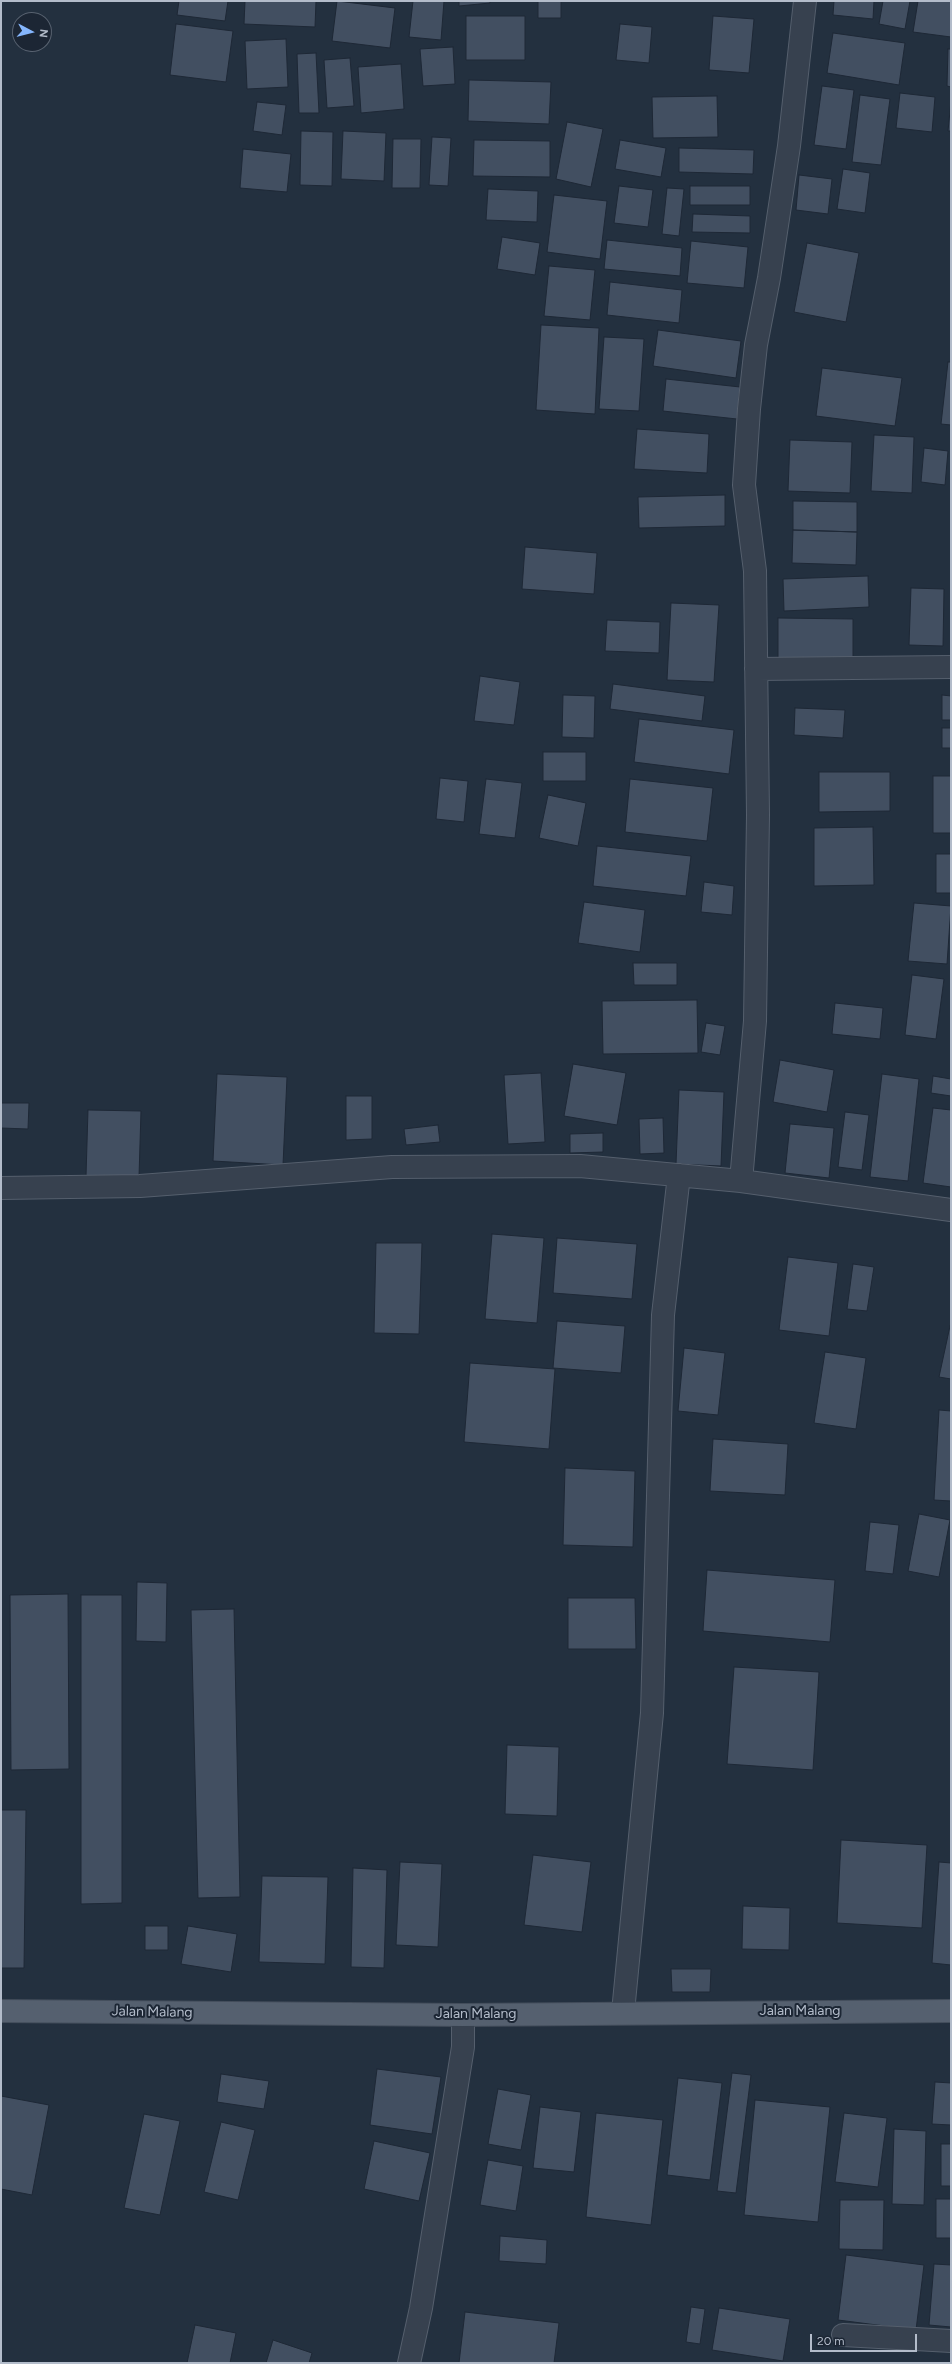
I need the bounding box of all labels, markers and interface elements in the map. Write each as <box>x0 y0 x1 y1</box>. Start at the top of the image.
north arrow <box>12 12 52 52</box>
text: N <box>36 28 50 38</box>
street label: Jalan Malang <box>111 2003 193 2021</box>
street label: Jalan Malang <box>759 2003 841 2019</box>
street label: Jalan Malang <box>435 2006 517 2022</box>
scale bar <box>812 2326 919 2352</box>
text: 20 m <box>817 2334 845 2348</box>

